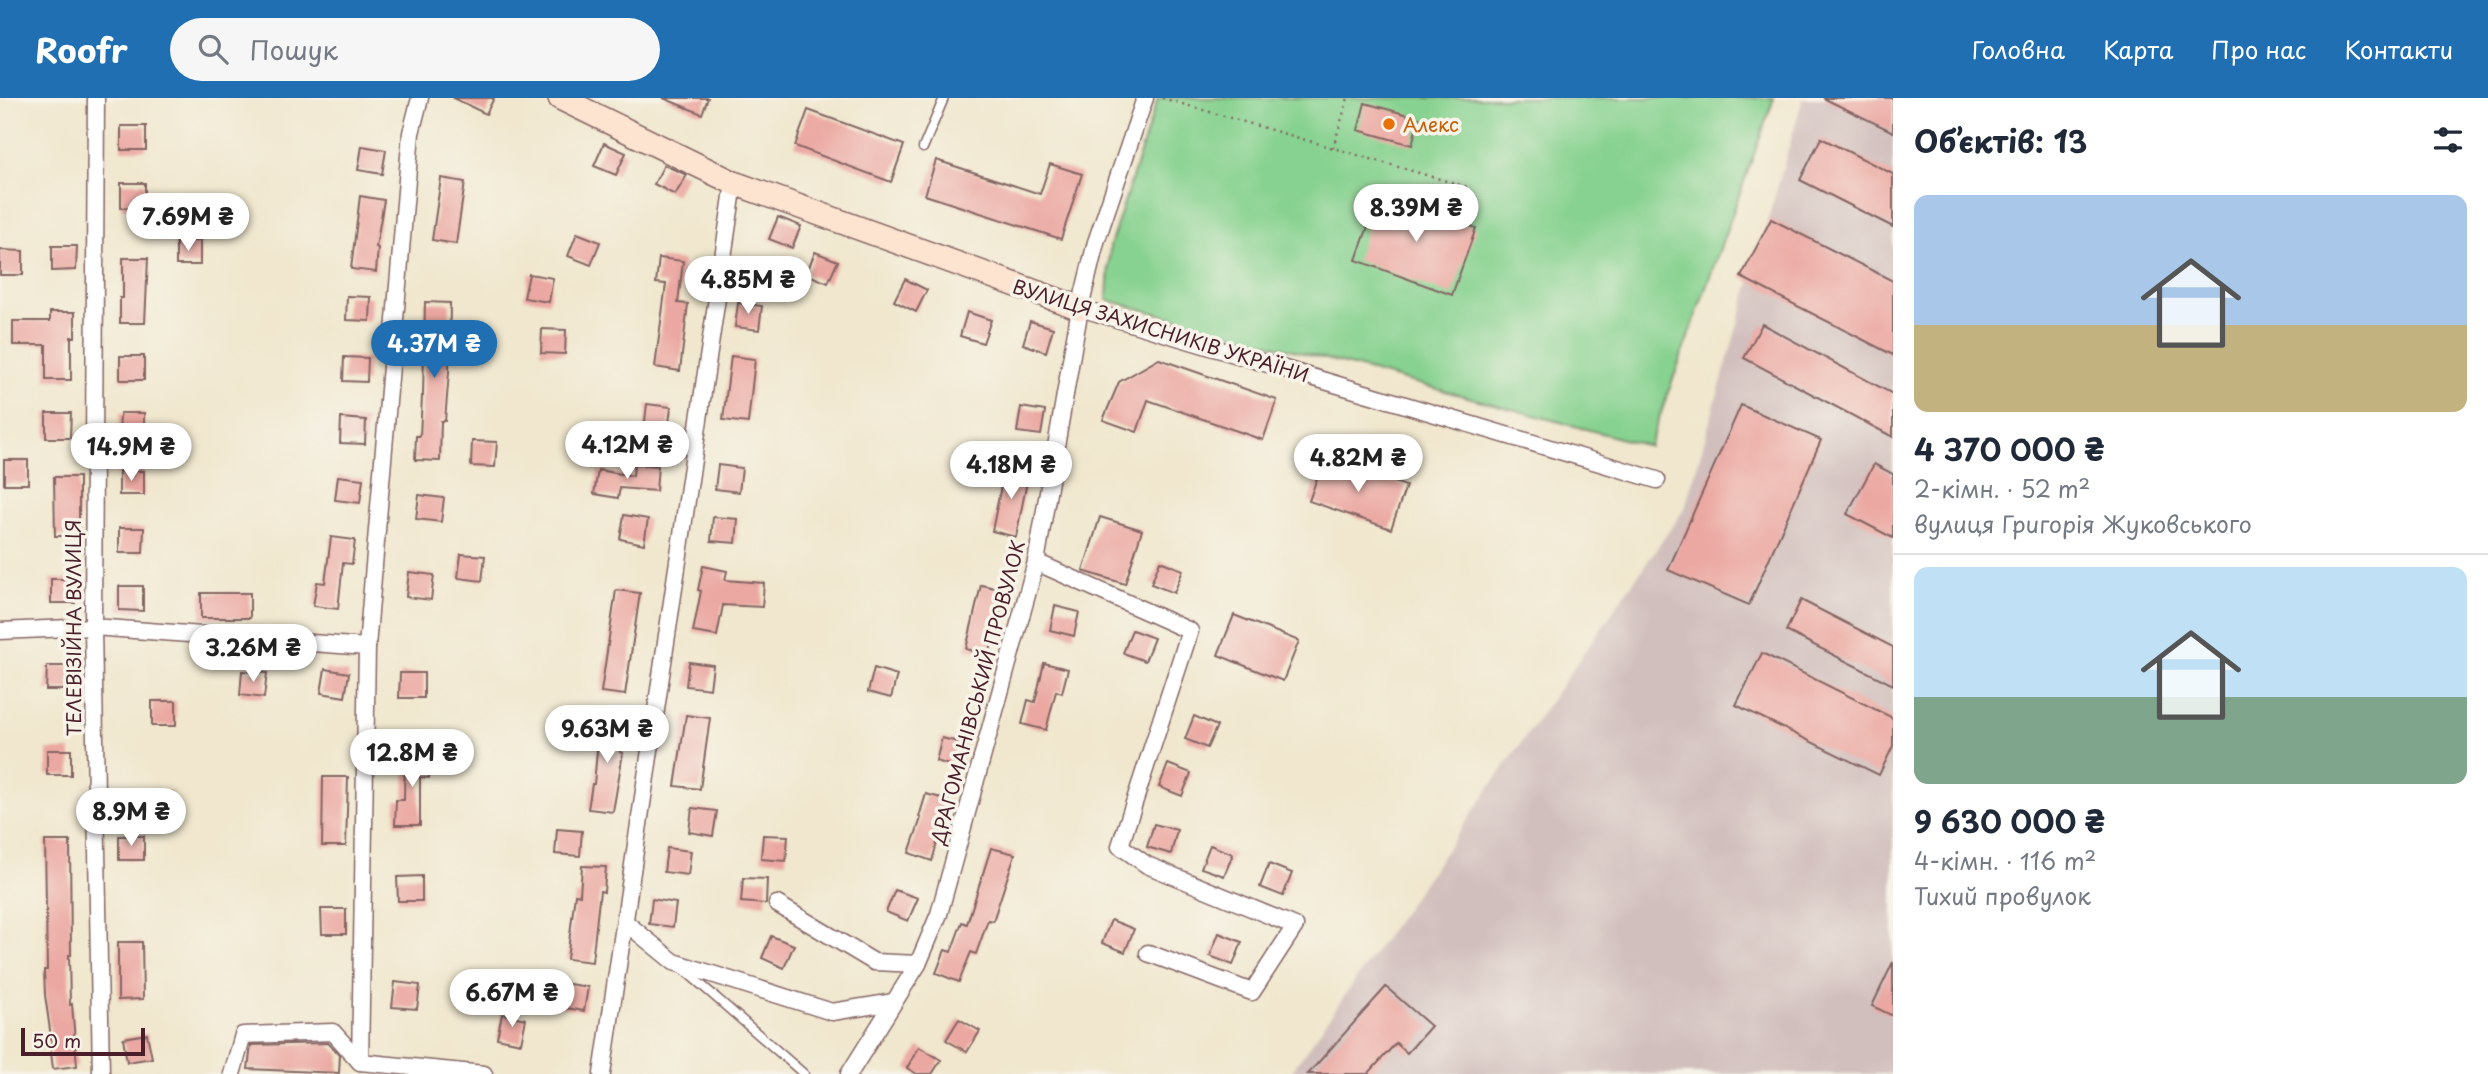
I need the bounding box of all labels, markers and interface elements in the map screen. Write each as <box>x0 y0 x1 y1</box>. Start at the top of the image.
search box <box>170 18 660 81</box>
text: Roofr <box>35 24 128 74</box>
icon: search <box>194 30 232 68</box>
text: Пошук <box>250 30 338 69</box>
text: Головна <box>1972 31 2065 67</box>
text: Карта <box>2103 31 2173 67</box>
text: Про нас <box>2211 31 2306 67</box>
text: Контакти <box>2344 31 2453 67</box>
place label: Алекс <box>1403 110 1459 138</box>
marker: Алекс <box>1381 116 1397 132</box>
text: Об’єктів: 13 <box>1914 118 2087 163</box>
icon: filters <box>2429 121 2467 159</box>
pin: 8.39M ₴ <box>1351 184 1481 244</box>
text: 8.39M ₴ <box>1370 189 1462 224</box>
pin: 7.69M ₴ <box>123 194 253 253</box>
text: 7.69M ₴ <box>142 198 234 233</box>
icon: home <box>2128 240 2254 366</box>
pin: 4.85M ₴ <box>683 256 813 316</box>
text: 4.85M ₴ <box>701 261 795 296</box>
street label: ВУЛИЦЯ ЗАХИСНИКІВ УКРАЇНИ <box>1010 272 1312 388</box>
pin: 4.37M ₴ <box>369 320 499 380</box>
text: 4.37M ₴ <box>387 325 481 360</box>
pin: 4.12M ₴ <box>562 422 692 481</box>
pin: 14.9M ₴ <box>66 424 196 483</box>
text: 4.12M ₴ <box>581 426 673 461</box>
text: 4 370 000 ₴ <box>1914 426 2105 471</box>
text: 14.9M ₴ <box>87 428 175 463</box>
pin: 4.82M ₴ <box>1293 434 1423 494</box>
text: 4.82M ₴ <box>1310 439 1406 474</box>
pin: 4.18M ₴ <box>946 442 1076 501</box>
text: 4.18M ₴ <box>966 446 1056 481</box>
text: 2-кімн. · 52 m² <box>1914 471 2090 506</box>
text: вулиця Григорія Жуковського <box>1914 506 2252 541</box>
street label: ТЕЛЕВІЗІЙНА ВУЛИЦЯ <box>59 519 87 737</box>
street label: ДРАГОМАНІВСЬКИЙ ПРОВУЛОК <box>923 537 1031 848</box>
icon: home <box>2128 612 2254 738</box>
pin: 3.26M ₴ <box>188 624 318 684</box>
text: 3.26M ₴ <box>205 629 301 664</box>
pin: 9.63M ₴ <box>542 706 672 765</box>
text: 9.63M ₴ <box>561 710 653 745</box>
pin: 12.8M ₴ <box>347 730 477 789</box>
text: 12.8M ₴ <box>366 734 458 769</box>
pin: 8.9M ₴ <box>74 788 188 848</box>
text: 8.9M ₴ <box>92 793 170 828</box>
text: 9 630 000 ₴ <box>1914 798 2105 843</box>
text: 4-кімн. · 116 m² <box>1914 843 2096 878</box>
text: Тихий провулок <box>1914 878 2091 913</box>
pin: 6.67M ₴ <box>447 970 577 1029</box>
text: 6.67M ₴ <box>466 974 558 1009</box>
scale bar <box>21 1025 145 1057</box>
text: 50 m <box>32 1026 81 1054</box>

